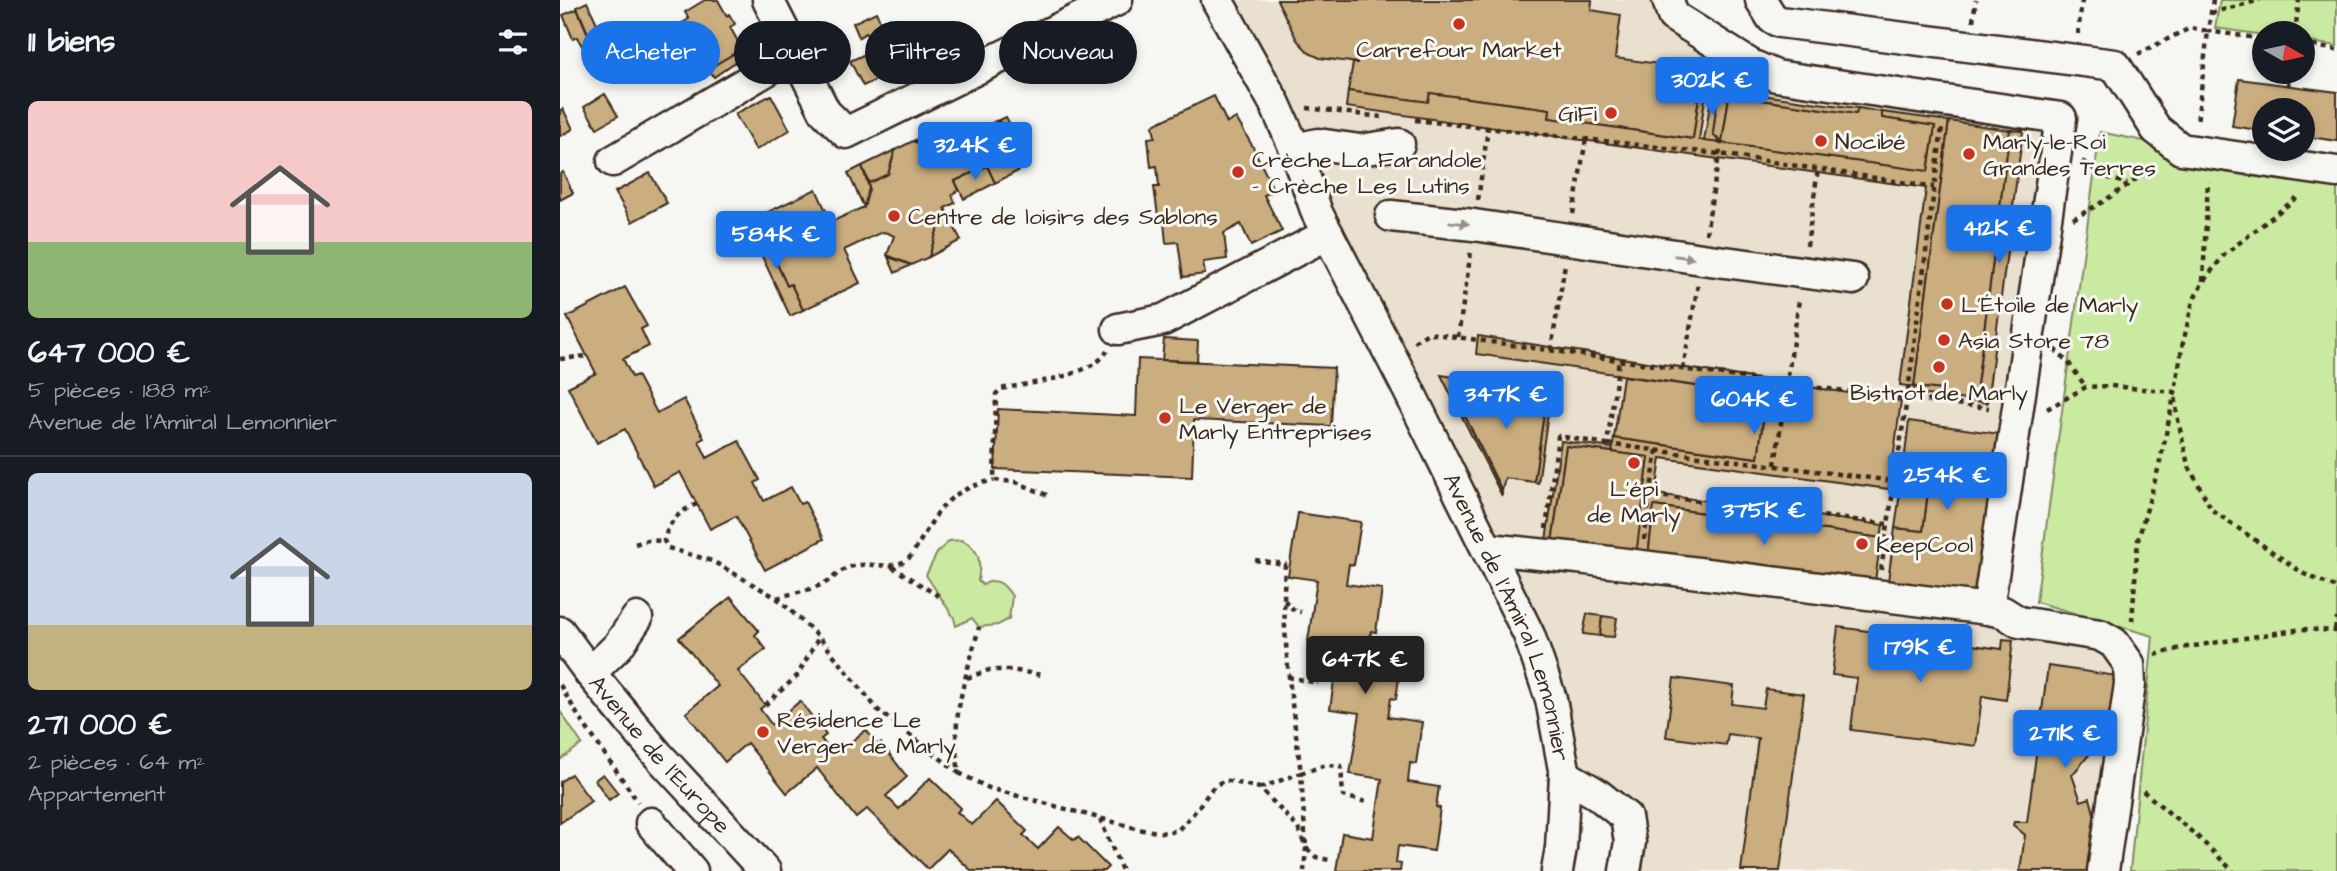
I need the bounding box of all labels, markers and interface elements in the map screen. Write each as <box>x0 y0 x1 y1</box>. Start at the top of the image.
marker: Carrefour Market <box>1451 16 1467 32</box>
text: 11 biens <box>28 21 115 63</box>
chip: Acheter <box>581 21 720 84</box>
chip: Louer <box>734 21 851 84</box>
chip: Filtres <box>865 21 985 84</box>
chip: Nouveau <box>999 21 1137 84</box>
north arrow <box>2252 21 2315 84</box>
map controls <box>2252 21 2315 161</box>
icon: filters <box>494 23 532 61</box>
place label: Carrefour Market <box>1356 34 1562 66</box>
pin: 302K € <box>1655 58 1769 117</box>
text: 302K € <box>1672 64 1752 96</box>
place label: GiFi <box>1558 98 1598 130</box>
button: layers <box>2252 98 2315 161</box>
marker: GiFi <box>1603 105 1619 121</box>
pin: 324K € <box>918 122 1032 182</box>
place label: Nocibé <box>1835 126 1906 158</box>
place label: Marly-le-Roi Grandes Terres <box>1983 126 2156 184</box>
text: 324K € <box>934 129 1016 161</box>
marker: Nocibé <box>1813 133 1829 149</box>
place label: Crèche La Farandole - Crèche Les Lutins <box>1252 144 1482 202</box>
marker: Marly-le-Roi Grandes Terres <box>1961 146 1977 162</box>
icon: home <box>217 147 343 273</box>
marker: Crèche La Farandole - Crèche Les Lutins <box>1230 164 1246 180</box>
place label: Centre de loisirs des Sablons <box>908 201 1218 233</box>
pin: 412K € <box>1942 205 2056 265</box>
marker: Centre de loisirs des Sablons <box>886 208 902 224</box>
pin: 584K € <box>719 212 833 271</box>
text: 412K € <box>1962 212 2036 244</box>
text: 584K € <box>732 218 820 250</box>
one-way arrow <box>1448 218 1470 229</box>
one-way arrow <box>1673 252 1695 263</box>
place label: L'Étoile de Marly <box>1961 289 2139 322</box>
marker: L'Étoile de Marly <box>1939 296 1955 312</box>
place label: Asia Store 78 <box>1958 325 2109 357</box>
text: 647 000 € <box>28 332 190 374</box>
marker: Asia Store 78 <box>1936 332 1952 348</box>
marker: Bistrot de Marly <box>1931 359 1947 375</box>
pin: 347K € <box>1449 372 1563 431</box>
text: 5 pièces · 188 m² <box>28 374 211 406</box>
pin: 604K € <box>1697 376 1811 436</box>
place label: Bistrot de Marly <box>1850 377 2028 410</box>
text: 347K € <box>1465 378 1547 410</box>
text: 604K € <box>1711 383 1797 415</box>
place label: Le Verger de Marly Entreprises <box>1179 390 1372 449</box>
text: Avenue de l'Amiral Lemonnier <box>28 406 337 438</box>
marker: Le Verger de Marly Entreprises <box>1157 410 1173 426</box>
pin: 254K € <box>1890 452 2004 512</box>
marker: L'épi de Marly <box>1626 455 1642 471</box>
text: 254K € <box>1904 459 1990 491</box>
street label: Avenue de l'Amiral Lemonnier <box>1435 468 1577 764</box>
place label: L'épi de Marly <box>1587 473 1681 532</box>
pin: 375K € <box>1707 488 1821 547</box>
text: 375K € <box>1722 494 1806 526</box>
icon: home <box>217 519 343 645</box>
place label: KeepCool <box>1876 529 1973 561</box>
marker: KeepCool <box>1854 536 1870 552</box>
pin: 179K € <box>1863 624 1977 684</box>
text: 179K € <box>1884 631 1956 663</box>
pin: 647K € <box>1308 636 1422 696</box>
text: 647K € <box>1322 643 1408 675</box>
street label: Avenue de l'Europe <box>581 669 738 841</box>
text: 271 000 € <box>28 704 172 746</box>
place label: Résidence Le Verger de Marly <box>777 704 956 763</box>
pin: 271K € <box>2008 710 2122 770</box>
text: 271K € <box>2029 717 2101 749</box>
marker: Résidence Le Verger de Marly <box>755 724 771 740</box>
text: 2 pièces · 64 m² <box>28 746 205 778</box>
text: Appartement <box>28 778 166 810</box>

